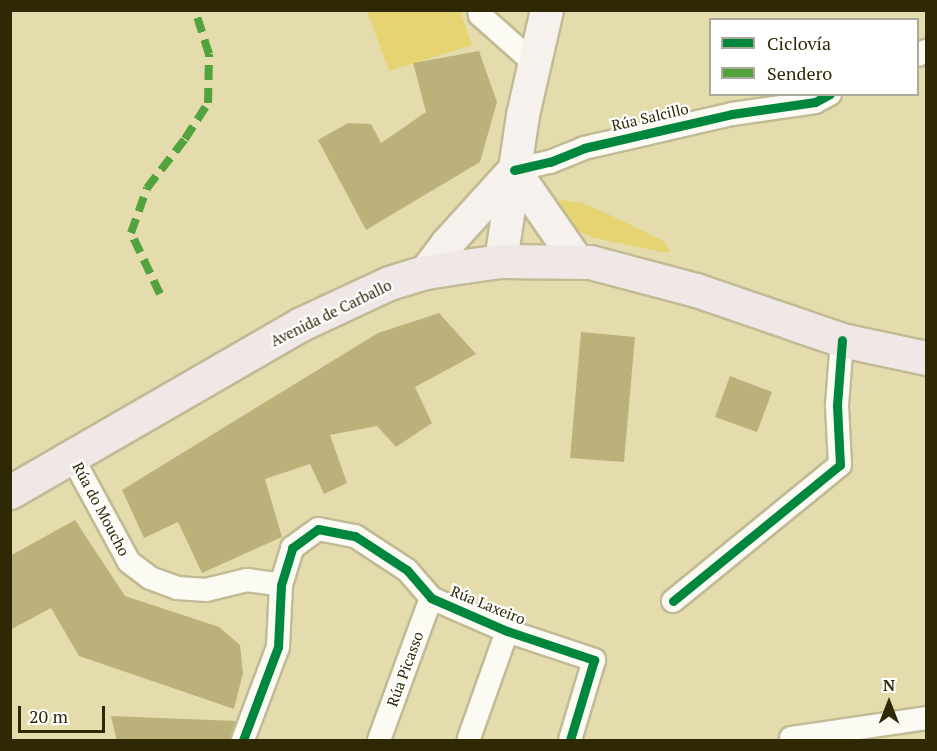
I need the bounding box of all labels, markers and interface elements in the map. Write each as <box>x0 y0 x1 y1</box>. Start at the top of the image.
legend <box>709 18 919 96</box>
text: Ciclovía <box>767 31 831 55</box>
text: Sendero <box>767 61 832 85</box>
street label: Rúa Salcillo <box>610 99 690 135</box>
street label: Avenida de Carballo <box>267 276 395 350</box>
street label: Rúa do Moucho <box>69 459 133 559</box>
street label: Rúa Laxeiro <box>448 582 528 628</box>
street label: Rúa Picasso <box>383 629 427 709</box>
north arrow <box>859 673 919 733</box>
text: N <box>883 674 895 696</box>
scale bar <box>21 694 108 732</box>
text: 20 m <box>29 704 68 728</box>

